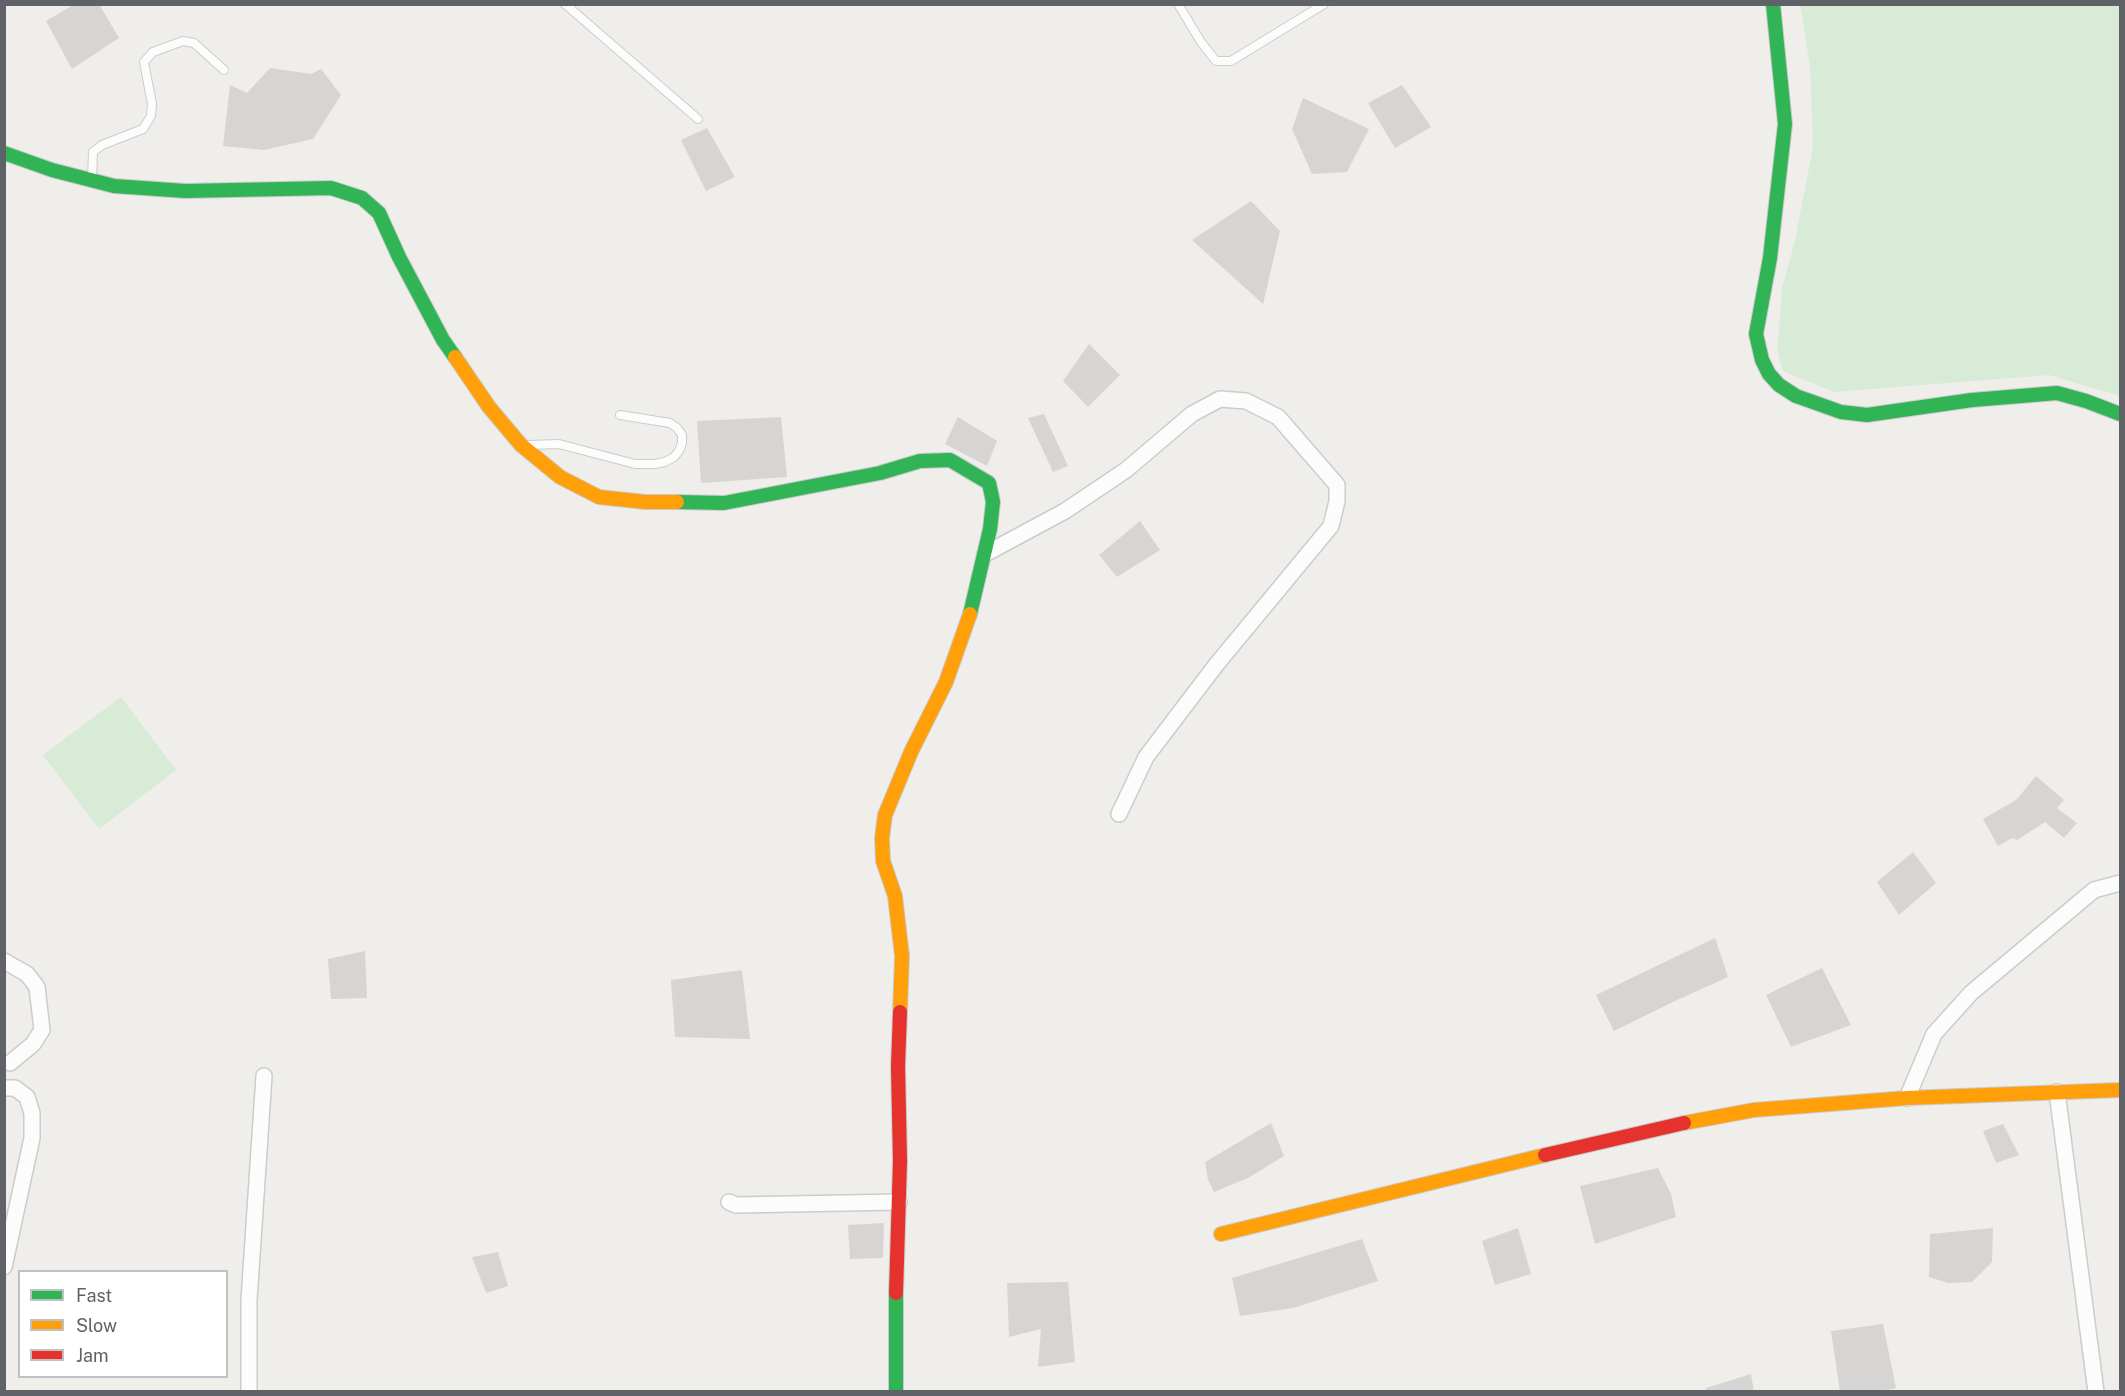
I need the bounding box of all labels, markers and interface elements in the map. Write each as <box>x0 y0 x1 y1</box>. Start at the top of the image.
legend <box>18 1270 228 1378</box>
text: Fast <box>76 1285 112 1306</box>
text: Slow <box>76 1315 117 1336</box>
text: Jam <box>76 1345 109 1366</box>

